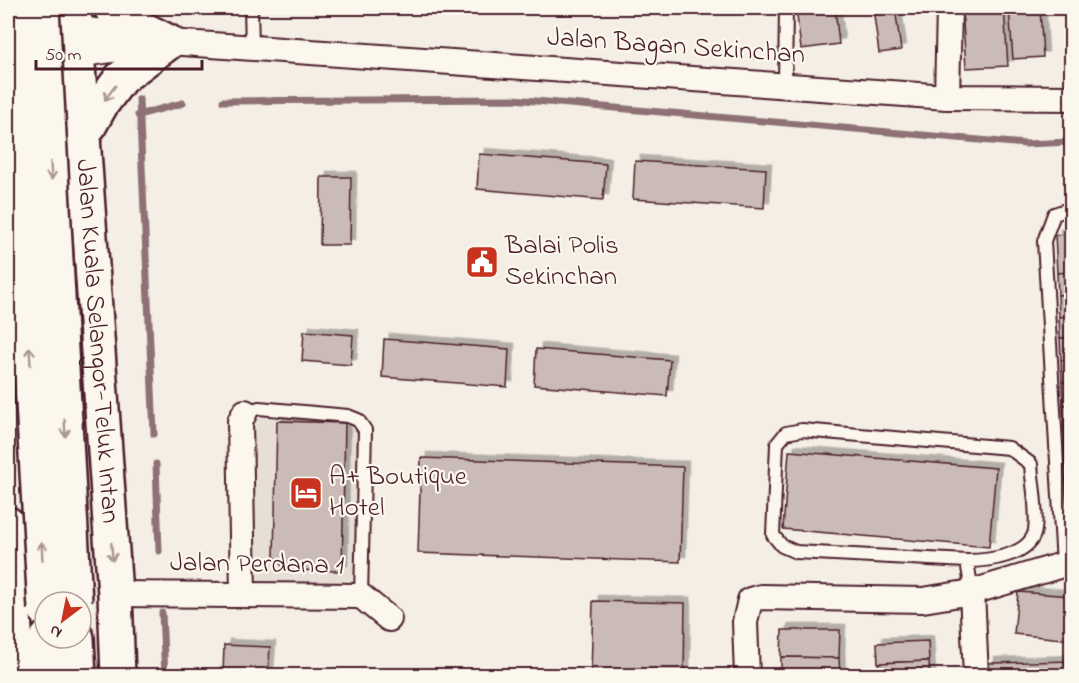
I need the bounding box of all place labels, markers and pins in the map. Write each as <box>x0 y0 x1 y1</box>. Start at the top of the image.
place label: Balai Polis Sekinchan <box>504 227 619 297</box>
public building icon: Balai Polis Sekinchan <box>464 244 500 280</box>
place label: A+ Boutique Hotel <box>329 458 468 528</box>
hotel icon: A+ Boutique Hotel <box>288 475 324 511</box>

